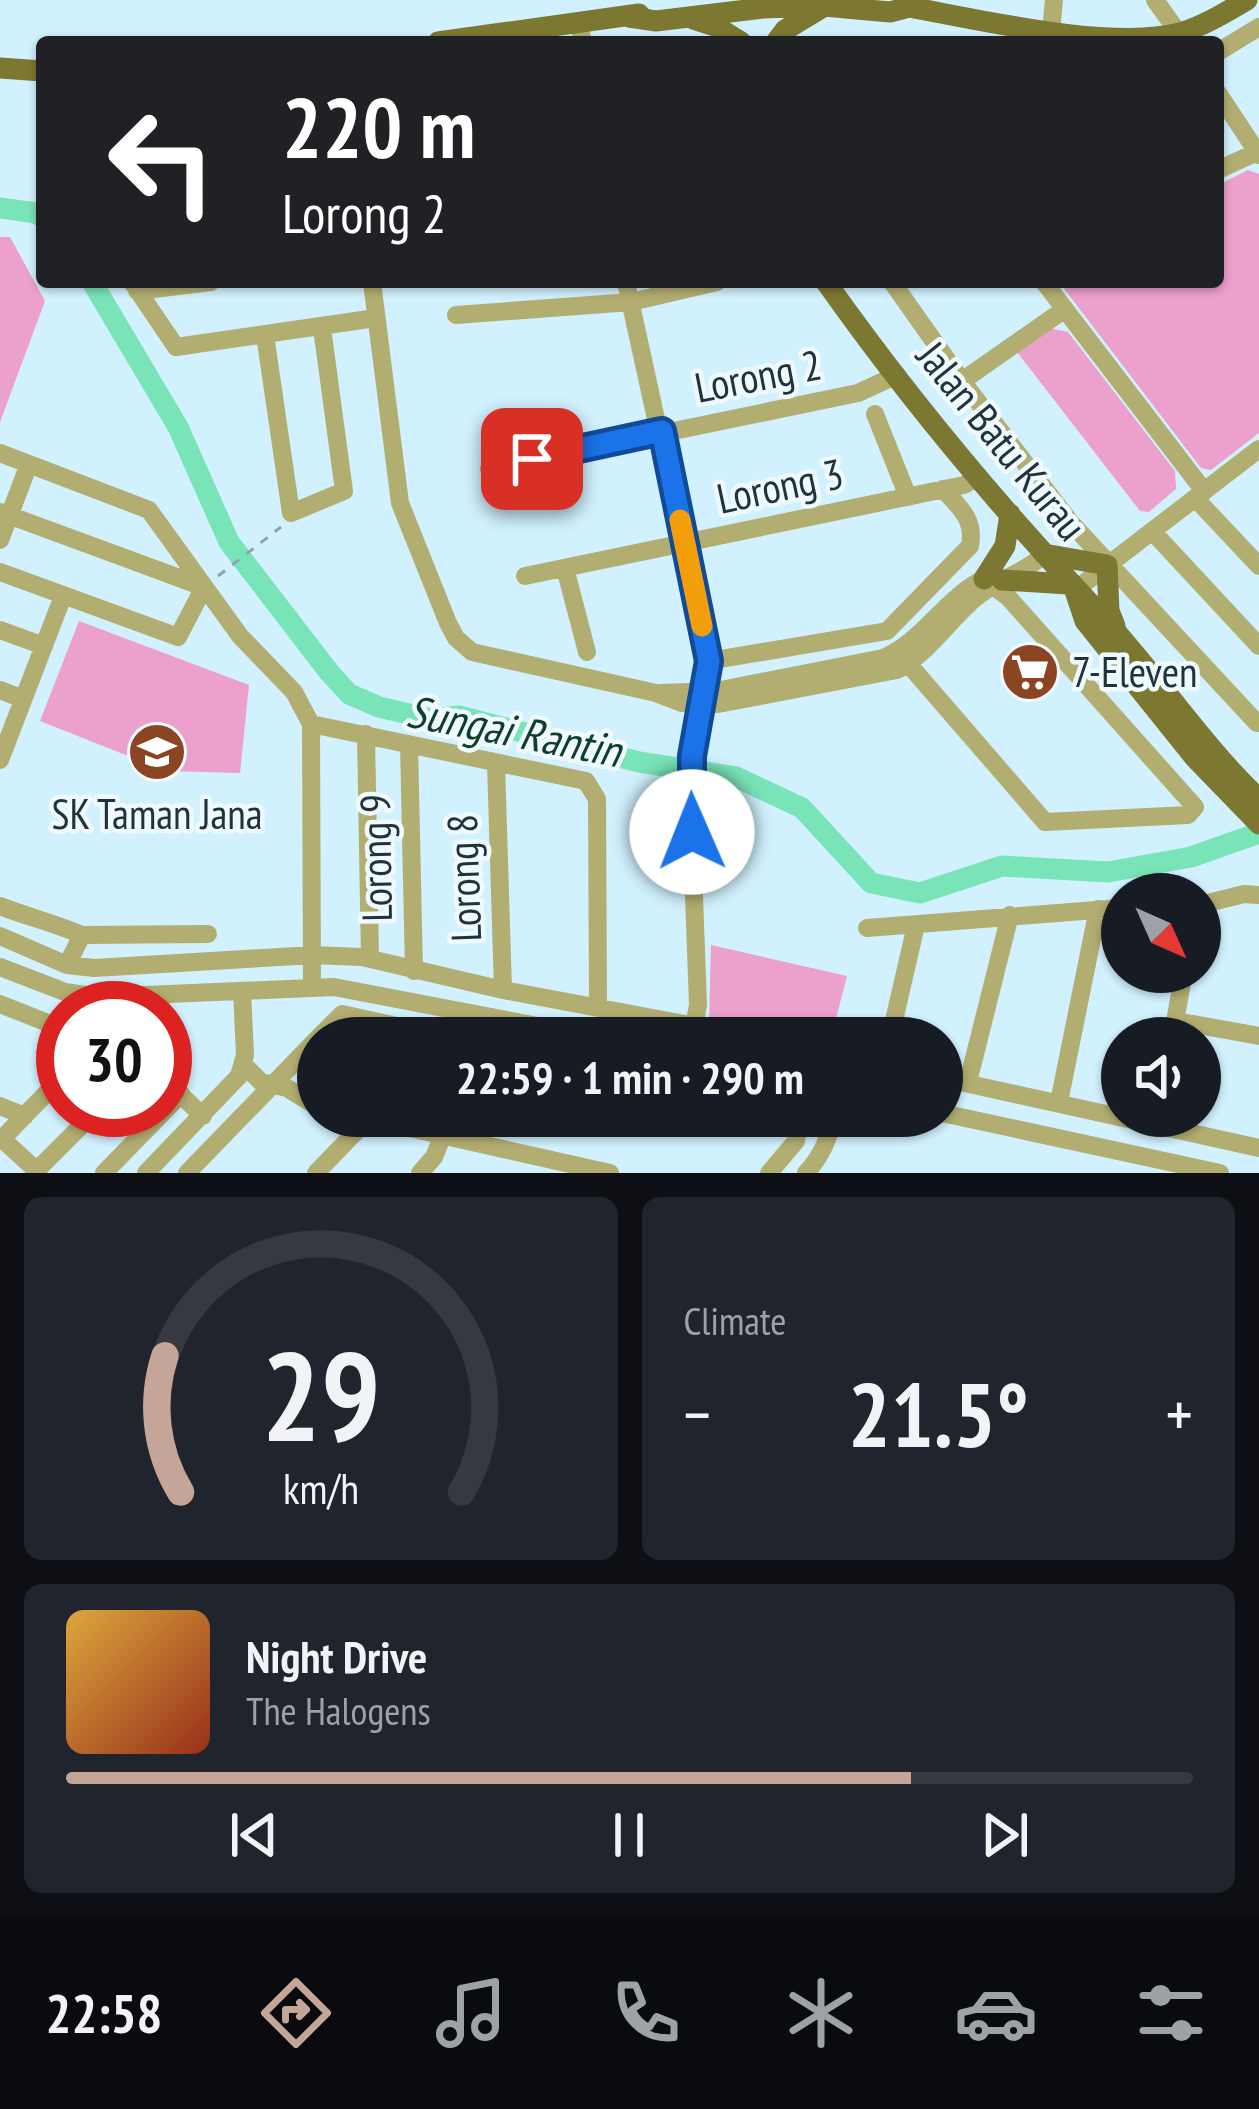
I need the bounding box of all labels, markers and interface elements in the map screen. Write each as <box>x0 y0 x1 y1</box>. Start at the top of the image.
text: 220 m <box>282 72 475 181</box>
icon: left <box>84 84 240 240</box>
text: Lorong 2 <box>282 178 446 248</box>
street label: Jalan Batu Kurau <box>904 328 1099 552</box>
street label: Lorong 2 <box>690 336 826 415</box>
pin <box>481 408 583 510</box>
icon: arrive <box>499 426 565 492</box>
street label: Lorong 3 <box>712 445 848 526</box>
supermarket icon: 7-Eleven <box>999 641 1061 703</box>
place label: 7-Eleven <box>1072 644 1198 699</box>
water label: Sungai Rantin <box>402 681 628 780</box>
school or university icon: SK Taman Jana <box>126 721 188 783</box>
position arrow <box>629 769 755 895</box>
place label: SK Taman Jana <box>51 786 263 841</box>
street label: Lorong 9 <box>347 794 404 922</box>
street label: Lorong 8 <box>434 813 493 943</box>
north arrow <box>1101 873 1221 993</box>
map controls <box>1101 873 1221 1137</box>
speed limit sign: 30 <box>36 981 192 1137</box>
button: sound <box>1101 1017 1221 1137</box>
text: 22:59 · 1 min · 290 m <box>456 1048 804 1106</box>
text: Climate <box>684 1295 786 1346</box>
text: 29 <box>261 1314 380 1475</box>
text: 21.5° <box>848 1355 1029 1472</box>
text: − <box>684 1371 711 1456</box>
text: + <box>1166 1371 1193 1456</box>
text: km/h <box>283 1459 359 1515</box>
text: Night Drive <box>246 1627 427 1685</box>
text: The Halogens <box>246 1685 431 1736</box>
icon: previous <box>221 1802 287 1868</box>
icon: pause <box>596 1802 662 1868</box>
icon: next <box>972 1802 1038 1868</box>
icon: directions <box>254 1971 338 2055</box>
icon: music <box>429 1971 513 2055</box>
icon: phone <box>604 1971 688 2055</box>
icon: climate <box>779 1971 863 2055</box>
icon: car <box>954 1971 1038 2055</box>
icon: filters <box>1129 1971 1213 2055</box>
text: 22:58 <box>46 1978 162 2048</box>

